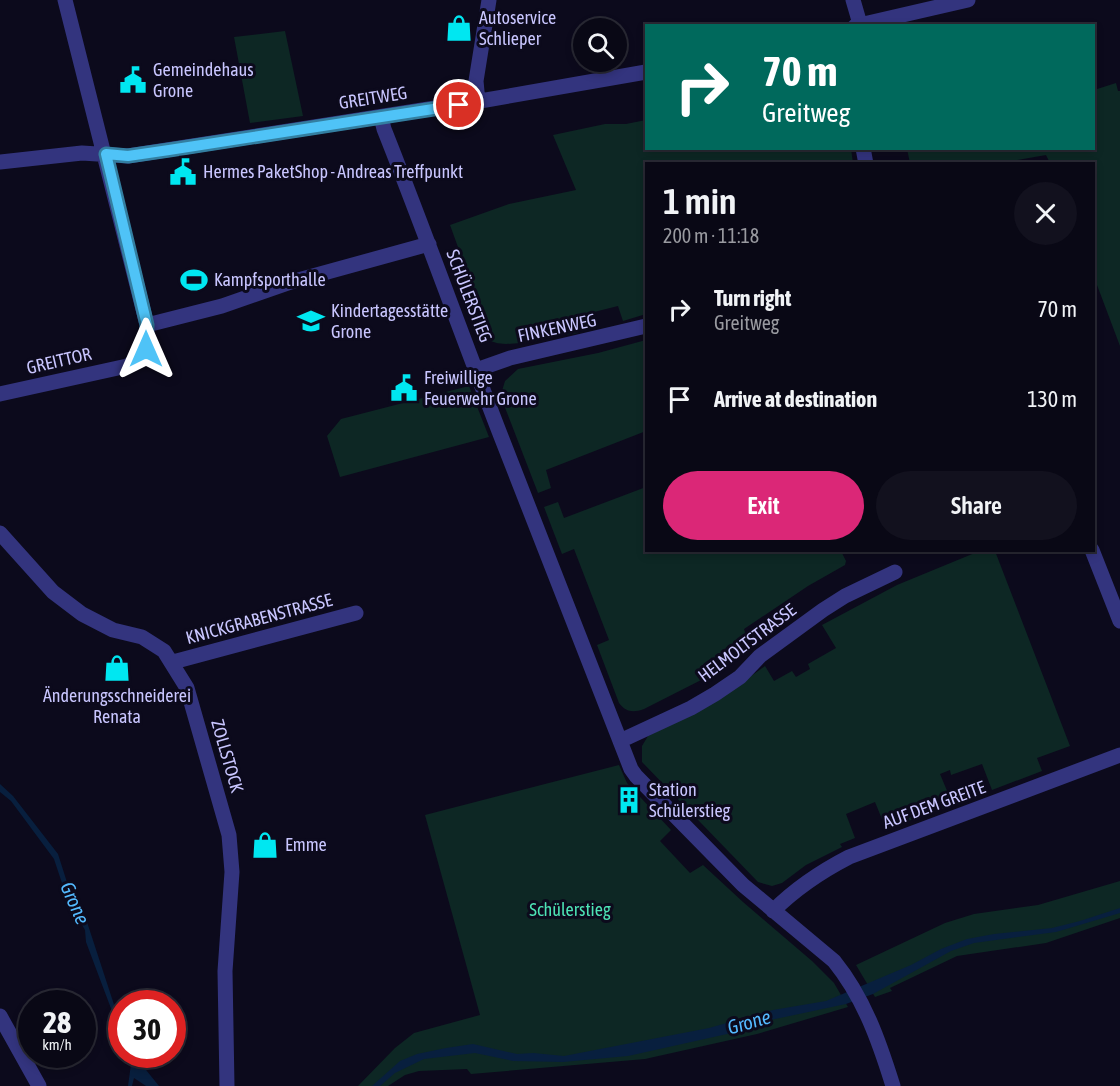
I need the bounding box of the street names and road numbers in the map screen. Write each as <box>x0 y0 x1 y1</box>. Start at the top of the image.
street label: GREITWEG <box>337 82 409 113</box>
street label: SCHÜLERSTIEG <box>442 246 497 345</box>
street label: FINKENWEG <box>516 309 598 346</box>
street label: GREITTOR <box>24 343 93 378</box>
street label: KNICKGRABENSTRASSE <box>183 589 335 648</box>
street label: HELMOLTSTRASSE <box>694 599 800 686</box>
street label: ZOLLSTOCK <box>207 717 248 795</box>
street label: AUF DEM GREITE <box>880 776 988 833</box>

